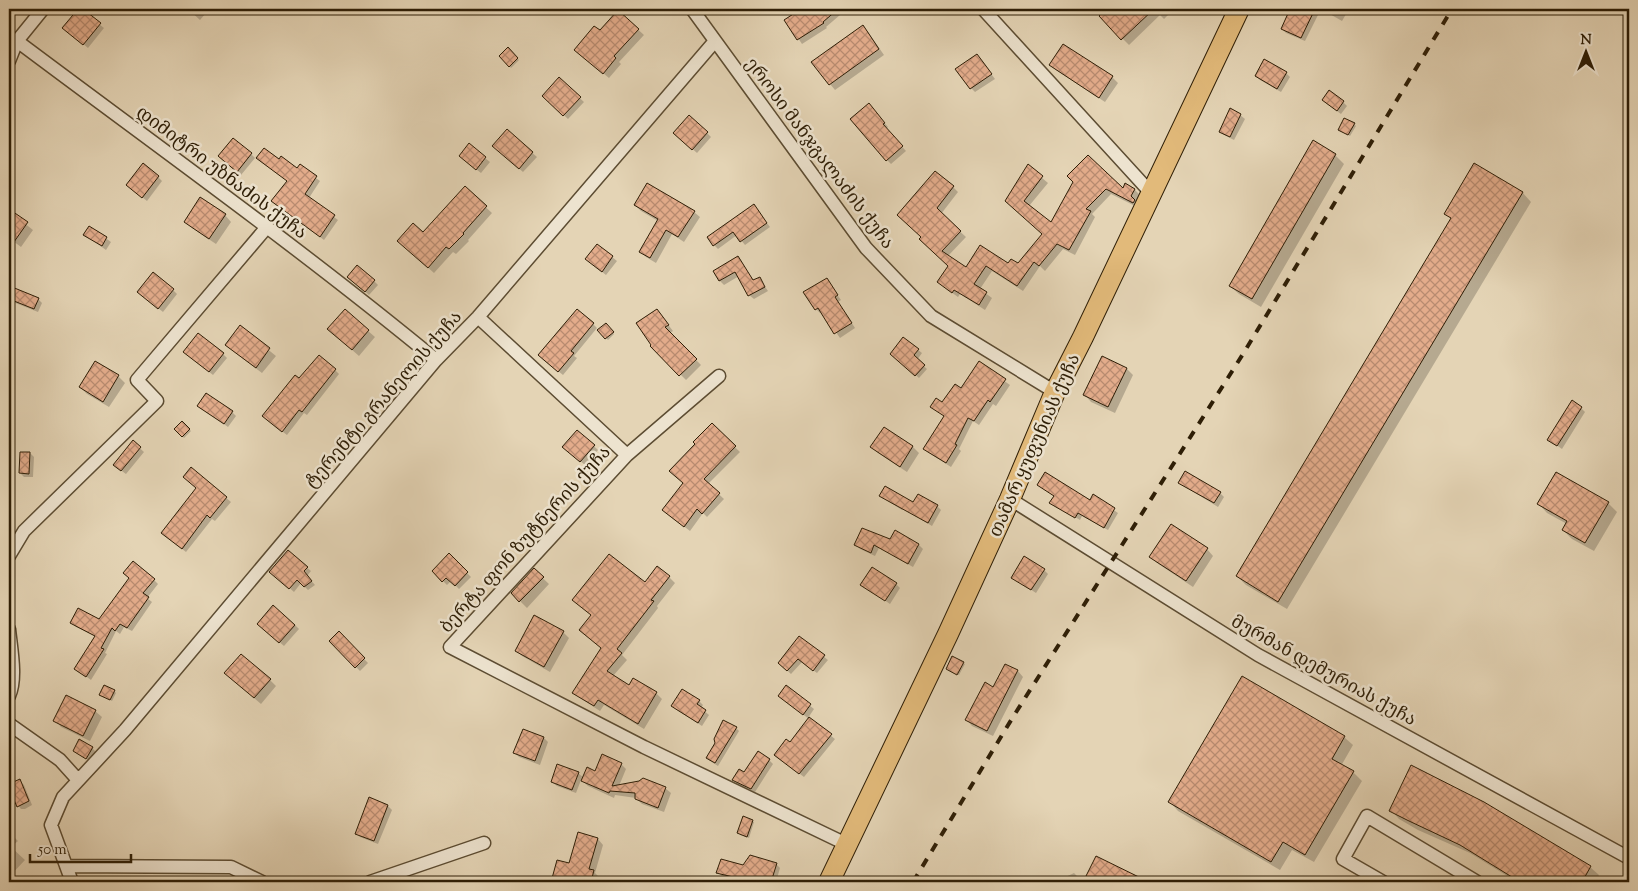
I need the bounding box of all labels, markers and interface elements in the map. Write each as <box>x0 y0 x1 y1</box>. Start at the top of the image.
north arrow <box>1560 28 1610 78</box>
text: N <box>1580 31 1592 51</box>
street label: ეროსი მანჯგალაძის ქუჩა <box>738 53 899 255</box>
street label: დიმიტრი უზნაძის ქუჩა <box>130 101 312 247</box>
street label: ტერენტი გრანელის ქუჩა <box>300 306 469 495</box>
street label: თამარ ყუფუნიას ქუჩა <box>984 350 1088 542</box>
street label: ბერტა ფონ ზუტნერის ქუჩა <box>435 441 618 640</box>
street label: მურმან დემურიას ქუჩა <box>1226 610 1421 734</box>
scale bar <box>30 831 131 863</box>
text: 50 m <box>37 840 67 861</box>

